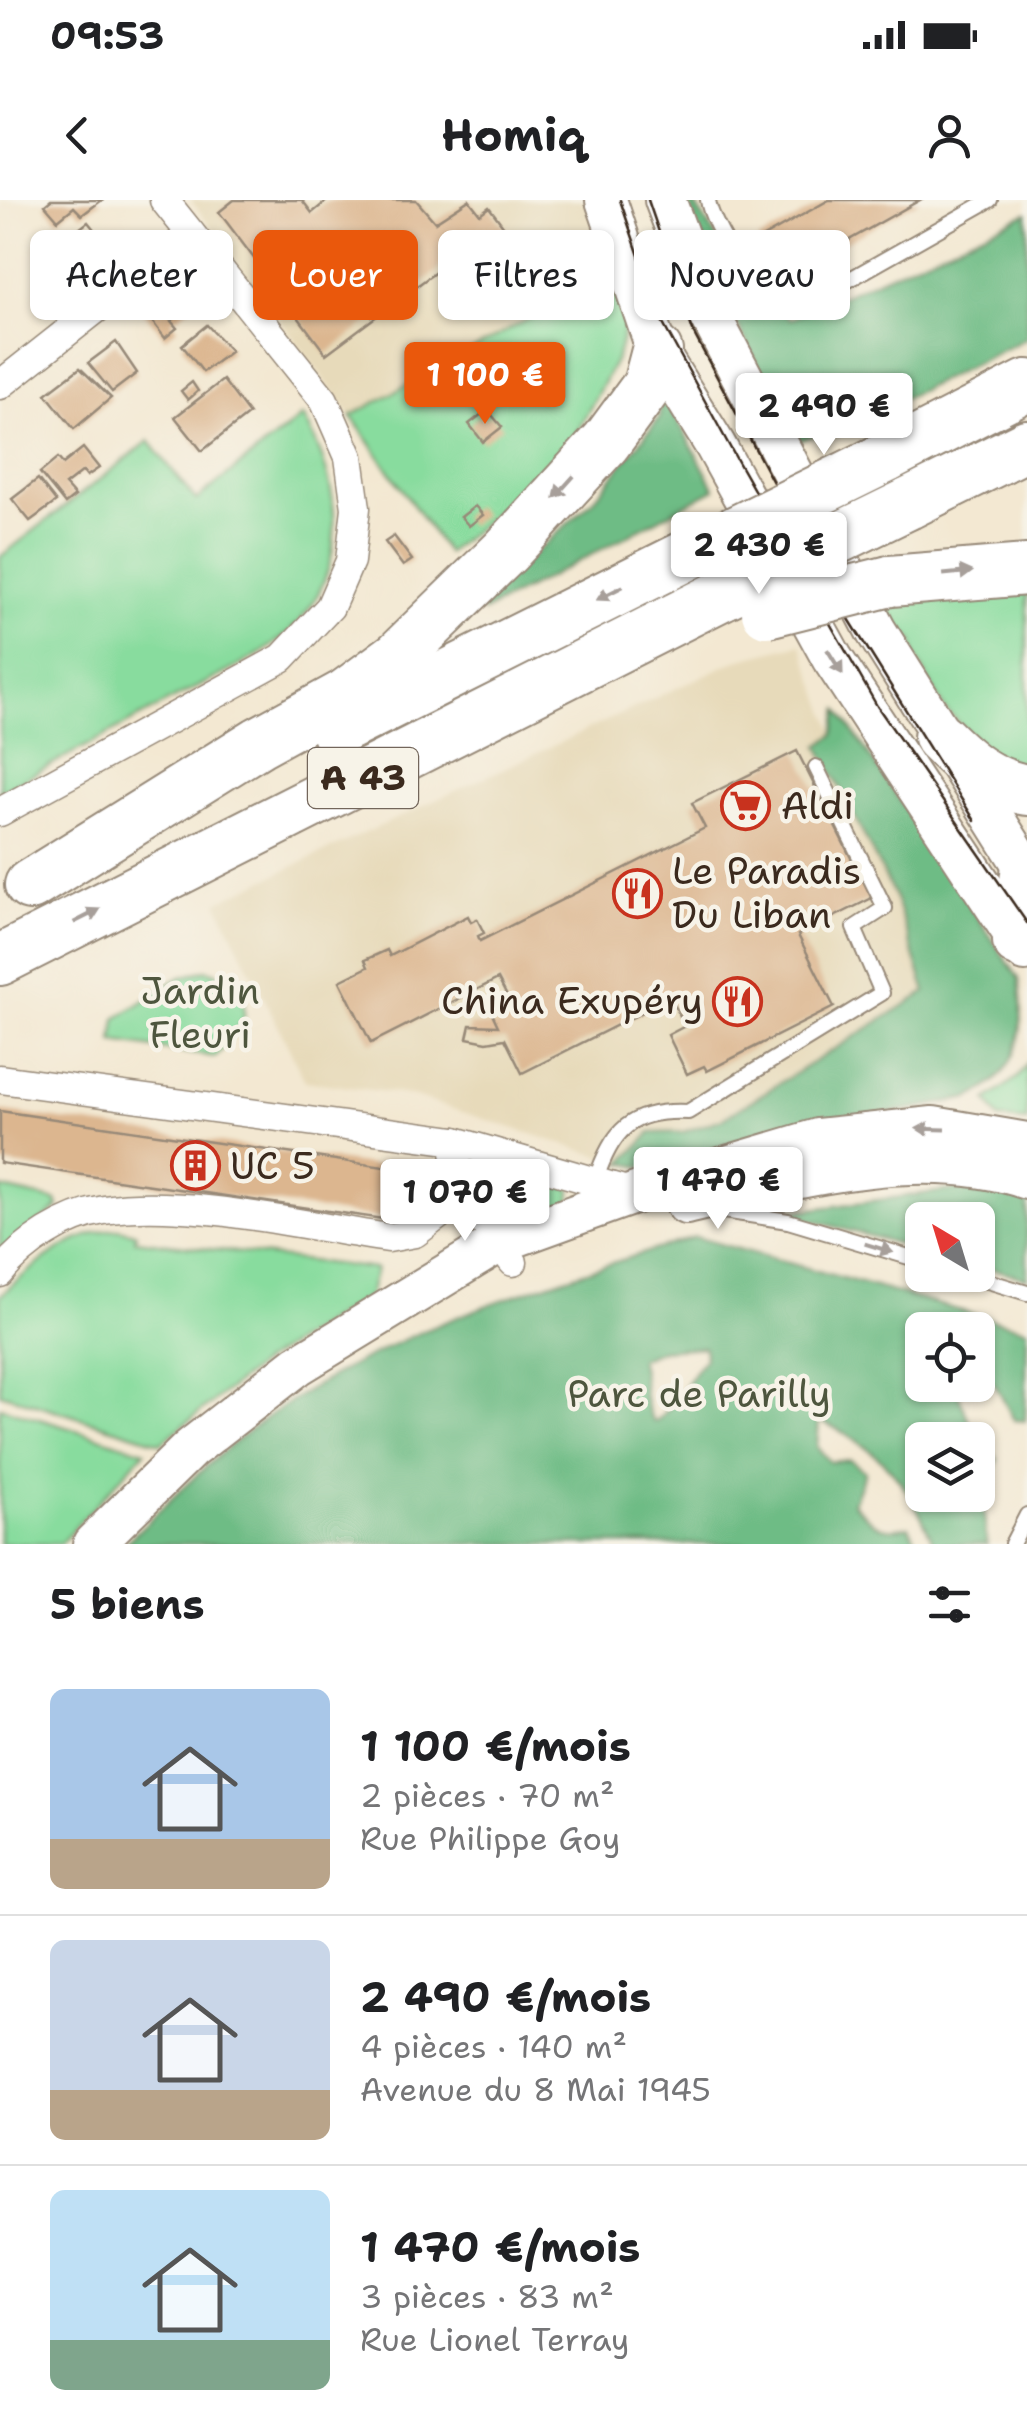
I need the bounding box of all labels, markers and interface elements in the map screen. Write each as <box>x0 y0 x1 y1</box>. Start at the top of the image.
text: 09:53 <box>50 10 164 61</box>
text: Homiq <box>441 105 586 165</box>
icon: back <box>50 108 105 163</box>
icon: person <box>922 108 977 163</box>
chip: Acheter <box>30 230 233 320</box>
chip: Louer <box>253 230 418 320</box>
chip: Filtres <box>438 230 614 320</box>
chip: Nouveau <box>634 230 850 320</box>
pin: 1 100 € <box>393 342 577 427</box>
text: 1 100 € <box>426 353 544 396</box>
pin: 2 490 € <box>732 373 916 458</box>
text: 2 490 € <box>758 384 890 427</box>
one-way arrow <box>554 474 576 499</box>
pin: 2 430 € <box>667 512 851 597</box>
text: 2 430 € <box>693 523 825 566</box>
one-way arrow <box>943 564 975 580</box>
one-way arrow <box>596 585 625 602</box>
one-way arrow <box>825 648 844 675</box>
road number: A 43 <box>308 748 418 808</box>
supermarket icon: Aldi <box>720 780 772 832</box>
place label: Aldi <box>781 780 854 831</box>
place label: Le Paradis Du Liban <box>672 845 861 940</box>
restaurant icon: Le Paradis Du Liban <box>611 867 663 919</box>
one-way arrow <box>73 908 102 925</box>
park label: Jardin Fleuri <box>140 965 260 1060</box>
place label: China Exupéry <box>441 975 703 1026</box>
restaurant icon: China Exupéry <box>712 975 764 1027</box>
one-way arrow <box>914 1120 946 1136</box>
building icon: UC 5 <box>169 1140 221 1192</box>
place label: UC 5 <box>230 1140 315 1191</box>
pin: 1 470 € <box>626 1147 810 1232</box>
text: 1 470 € <box>656 1158 780 1201</box>
pin: 1 070 € <box>373 1159 557 1244</box>
text: 1 070 € <box>402 1170 528 1213</box>
north arrow <box>905 1202 995 1292</box>
map controls <box>905 1202 995 1512</box>
one-way arrow <box>865 1241 895 1256</box>
button: locate <box>905 1312 995 1402</box>
park label: Parc de Parilly <box>567 1368 831 1419</box>
button: layers <box>905 1422 995 1512</box>
text: 5 biens <box>50 1576 205 1632</box>
icon: filters <box>922 1577 977 1632</box>
text: 1 100 €/mois <box>360 1718 631 1774</box>
icon: home <box>130 1729 250 1849</box>
text: 2 pièces · 70 m² <box>360 1774 615 1817</box>
text: Rue Philippe Goy <box>360 1817 620 1860</box>
text: 2 490 €/mois <box>360 1969 651 2025</box>
icon: home <box>130 1980 250 2100</box>
text: 4 pièces · 140 m² <box>360 2025 627 2068</box>
text: Avenue du 8 Mai 1945 <box>360 2068 711 2111</box>
text: 1 470 €/mois <box>360 2219 640 2275</box>
icon: home <box>130 2230 250 2350</box>
text: 3 pièces · 83 m² <box>360 2275 614 2318</box>
text: Rue Lionel Terray <box>360 2318 630 2361</box>

